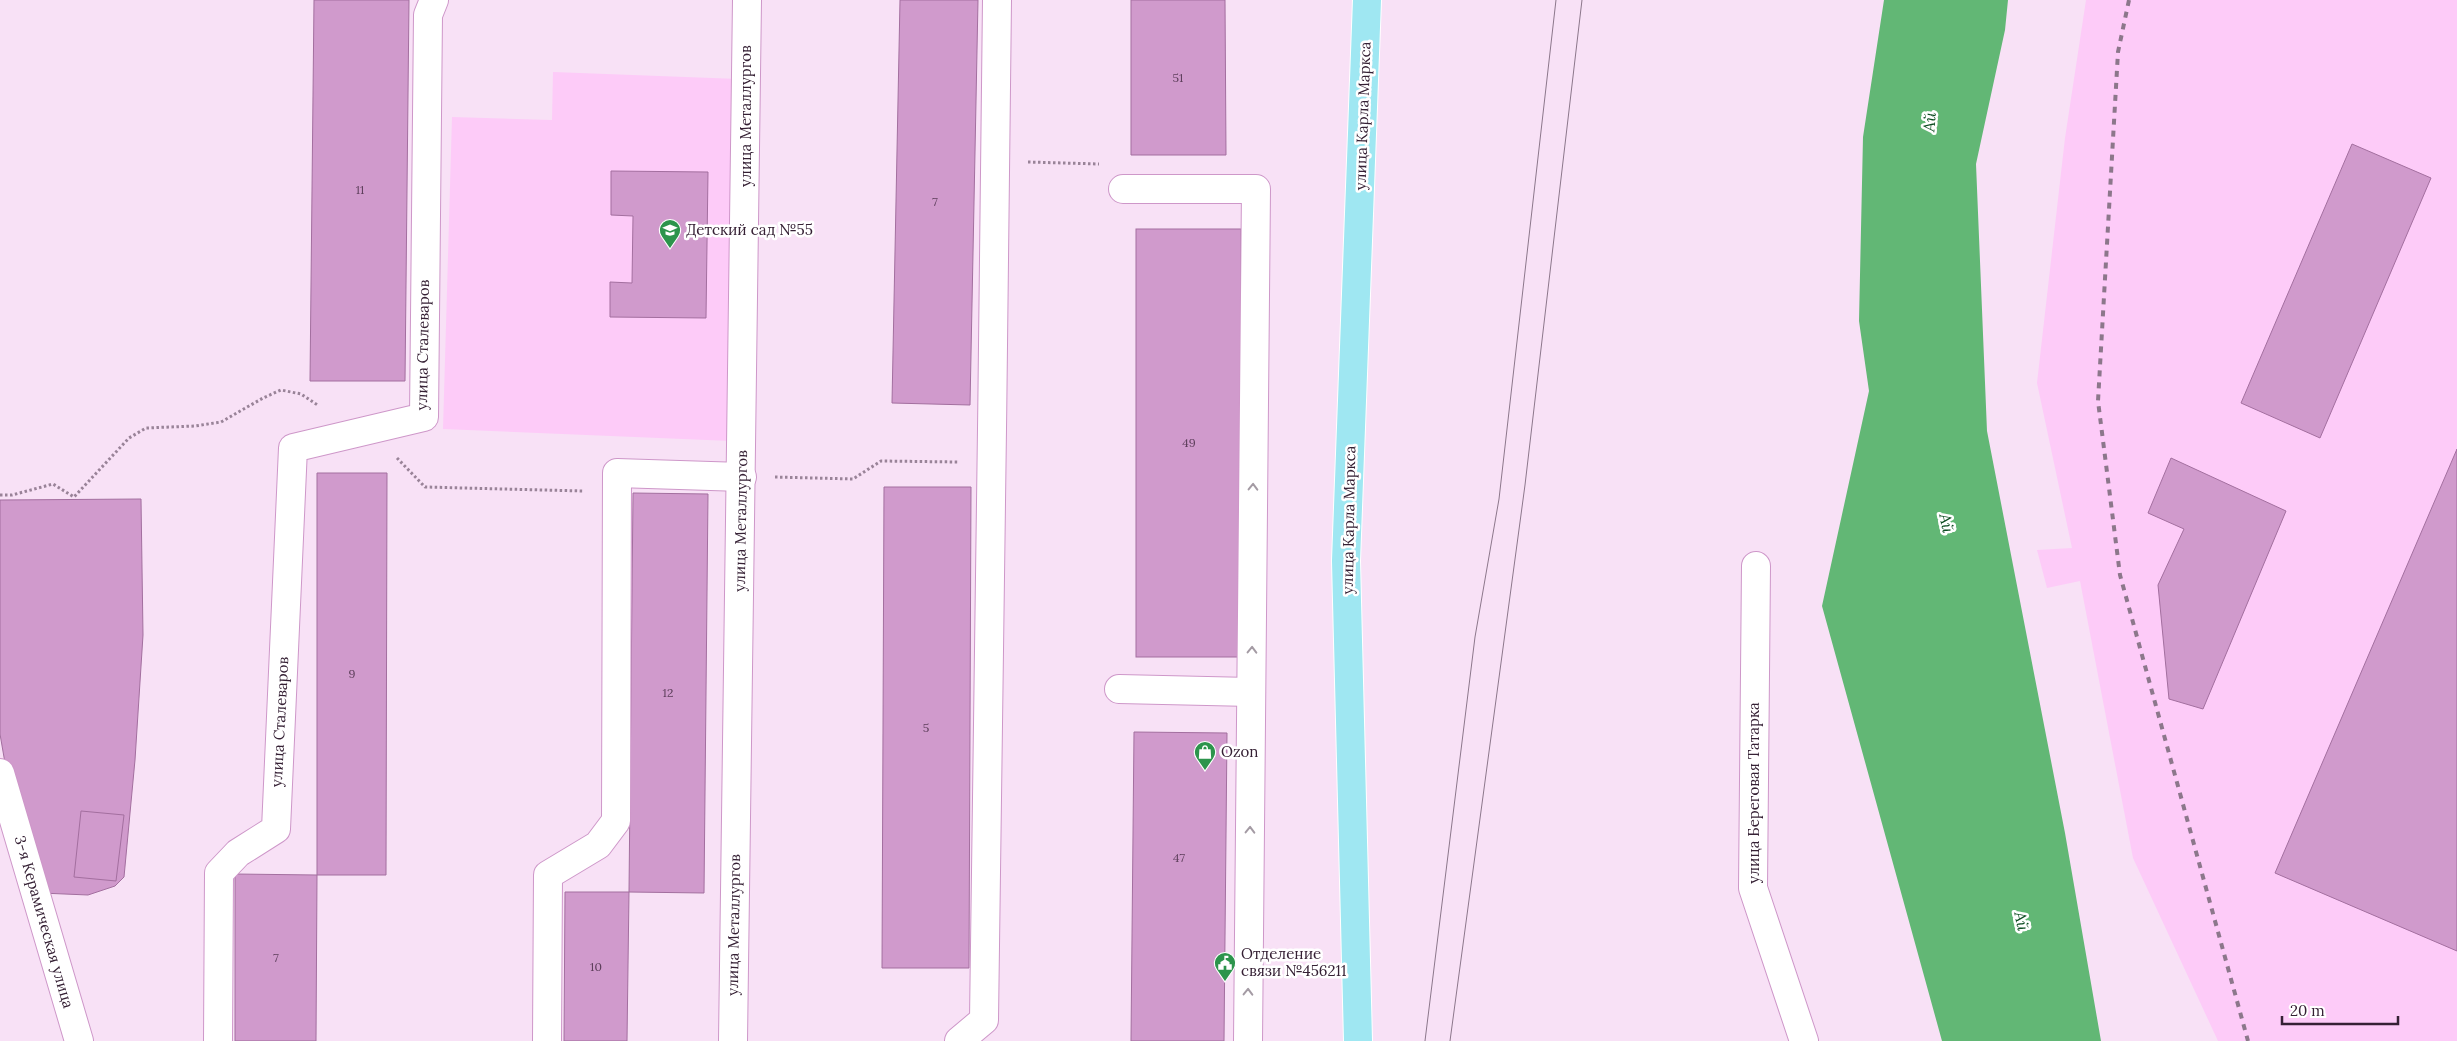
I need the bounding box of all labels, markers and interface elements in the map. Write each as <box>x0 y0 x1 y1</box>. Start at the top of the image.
street label: улица Карла Маркса <box>1350 41 1375 191</box>
street label: улица Металлургов <box>736 45 755 187</box>
house number: 51 <box>1173 70 1183 85</box>
water label: Ай <box>1918 111 1940 134</box>
house number: 11 <box>356 182 364 197</box>
house number: 7 <box>932 194 938 209</box>
school or university icon: Детский сад №55 <box>658 218 682 249</box>
place label: Детский сад №55 <box>686 220 813 239</box>
street label: улица Сталеваров <box>412 279 433 411</box>
house number: 49 <box>1182 435 1196 450</box>
street label: улица Карла Маркса <box>1338 445 1359 594</box>
street label: улица Металлургов <box>730 450 751 592</box>
one-way arrow <box>1248 483 1258 491</box>
water label: Ай <box>1935 511 1959 535</box>
one-way arrow <box>1246 646 1257 654</box>
street label: улица Сталеваров <box>267 656 292 788</box>
house number: 9 <box>349 666 356 681</box>
house number: 12 <box>663 685 673 700</box>
street label: улица Береговая Татарка <box>1744 702 1763 884</box>
house number: 5 <box>923 720 929 735</box>
shop icon: Ozon <box>1193 740 1217 771</box>
place label: Ozon <box>1221 742 1258 761</box>
one-way arrow <box>1245 826 1255 834</box>
street label: 3-я Керамическая улица <box>11 833 78 1011</box>
house number: 47 <box>1173 850 1185 865</box>
street label: улица Металлургов <box>723 854 744 996</box>
water label: Ай <box>2010 909 2034 933</box>
place label: Отделение связи №456211 <box>1241 944 1347 980</box>
house number: 7 <box>273 950 279 965</box>
public building icon: Отделение связи №456211 <box>1213 951 1237 982</box>
house number: 10 <box>590 959 602 974</box>
one-way arrow <box>1243 988 1254 996</box>
scale bar <box>2282 994 2398 1026</box>
text: 20 m <box>2290 1001 2325 1020</box>

